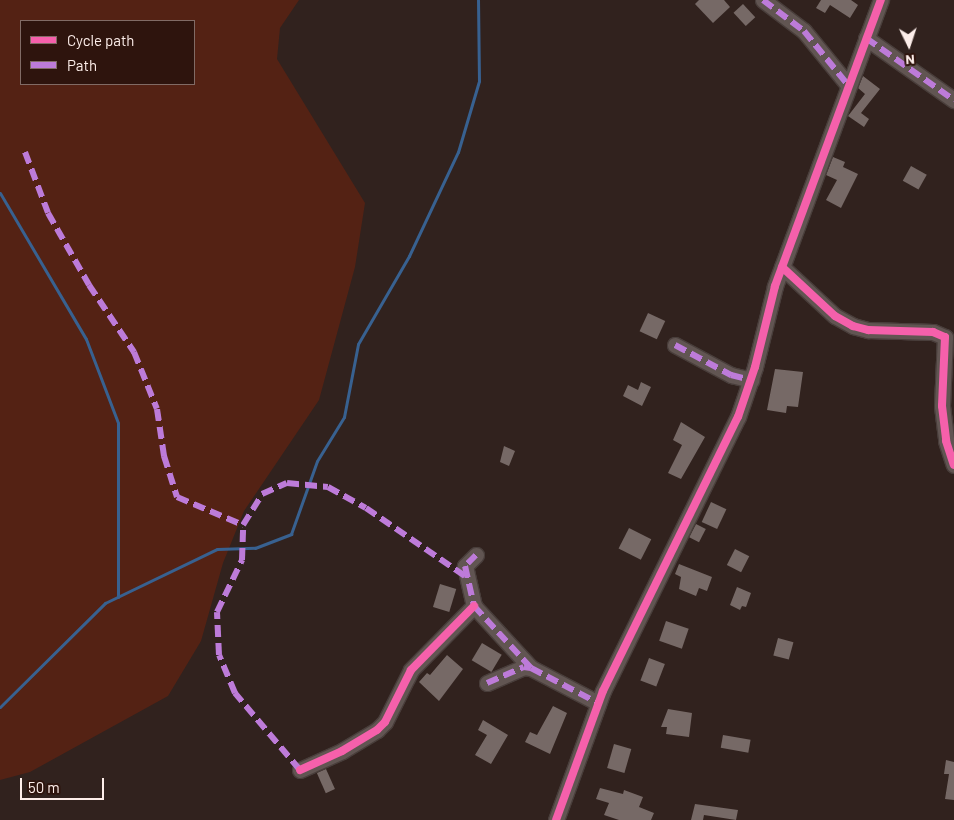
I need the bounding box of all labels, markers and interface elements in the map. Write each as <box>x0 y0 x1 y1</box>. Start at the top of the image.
legend <box>20 20 195 85</box>
north arrow <box>884 20 934 70</box>
text: Cycle path <box>67 31 134 49</box>
text: N <box>905 52 915 69</box>
text: Path <box>67 56 97 74</box>
scale bar <box>22 768 106 800</box>
text: 50 m <box>28 778 60 796</box>

